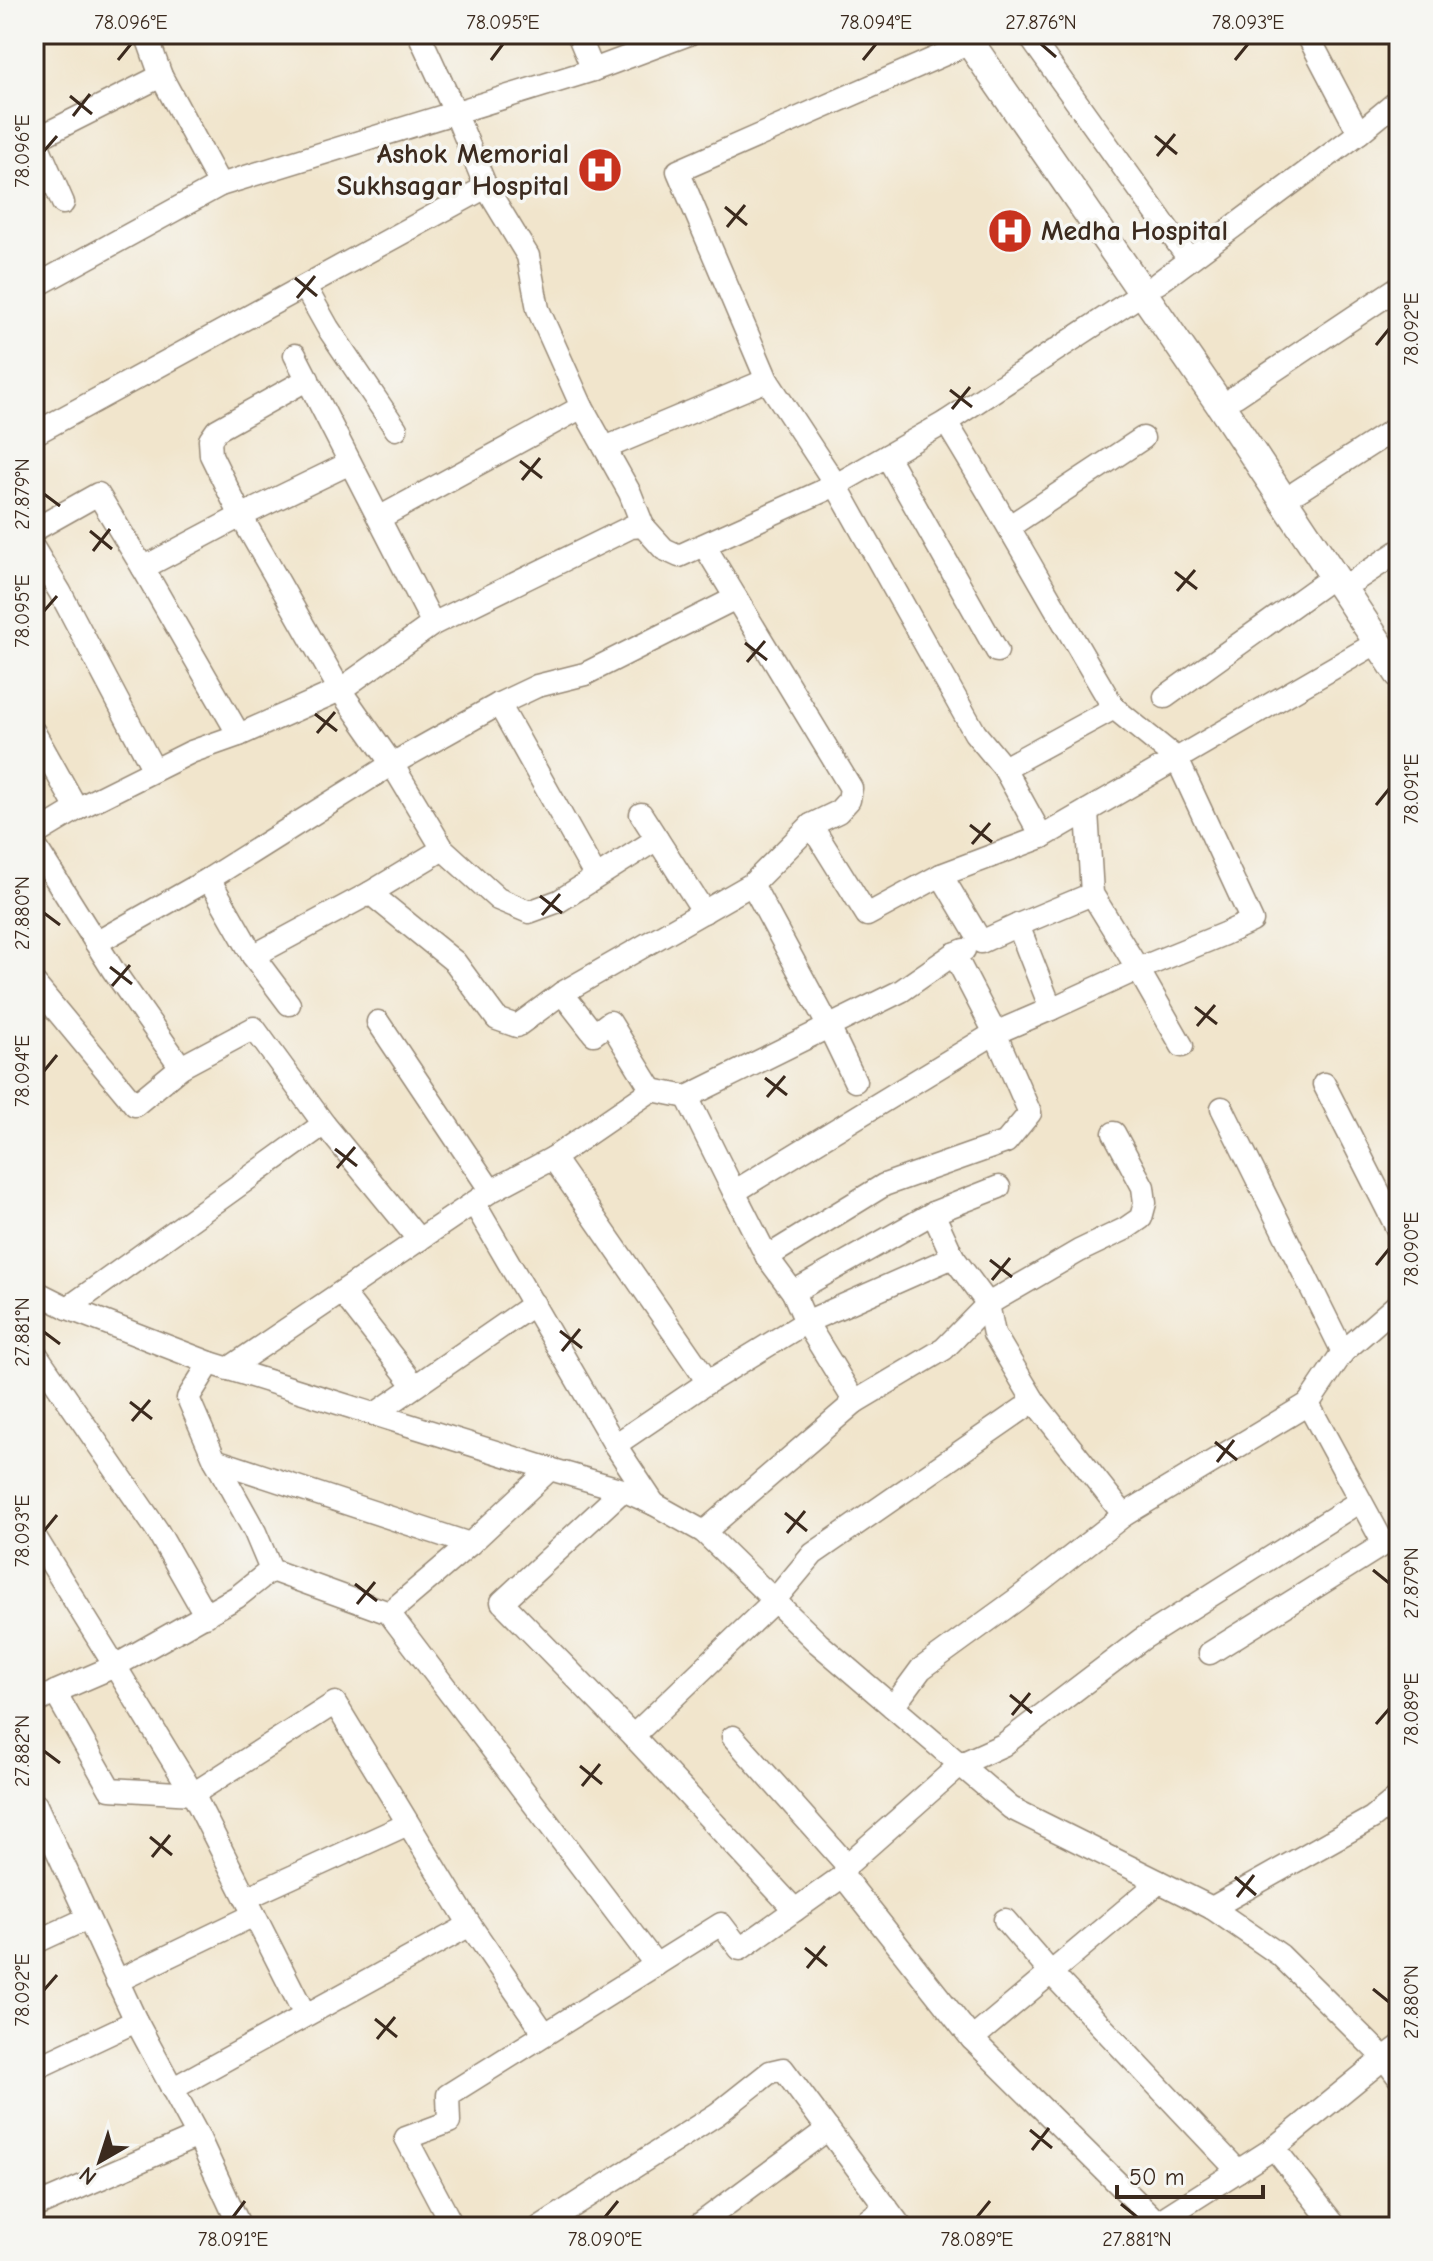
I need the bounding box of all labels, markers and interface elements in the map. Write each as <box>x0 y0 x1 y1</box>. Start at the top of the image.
text: 78.096°E <box>94 11 168 34</box>
text: 78.095°E <box>466 11 540 34</box>
text: 78.094°E <box>840 11 912 34</box>
text: 27.876°N <box>1005 11 1077 34</box>
text: 78.093°E <box>1212 11 1284 34</box>
text: 78.096°E <box>11 114 34 188</box>
place label: Ashok Memorial Sukhsagar Hospital <box>337 138 569 202</box>
hospital icon: Ashok Memorial Sukhsagar Hospital <box>576 146 624 194</box>
hospital icon: Medha Hospital <box>986 207 1034 255</box>
place label: Medha Hospital <box>1041 215 1228 247</box>
text: 78.092°E <box>1400 293 1423 365</box>
text: 27.879°N <box>11 458 34 530</box>
text: 78.095°E <box>11 574 34 648</box>
text: 78.091°E <box>1400 754 1423 824</box>
text: 27.880°N <box>11 876 34 950</box>
text: 78.094°E <box>11 1035 34 1107</box>
text: 78.090°E <box>1400 1212 1423 1286</box>
text: 27.881°N <box>11 1297 34 1367</box>
text: 78.093°E <box>11 1495 34 1567</box>
text: 27.879°N <box>1400 1547 1423 1619</box>
text: 78.089°E <box>1400 1673 1423 1745</box>
text: 27.882°N <box>11 1715 34 1787</box>
text: 78.092°E <box>11 1954 34 2026</box>
text: 27.880°N <box>1400 1965 1423 2039</box>
north arrow <box>60 2121 140 2201</box>
scale bar <box>1117 2149 1263 2199</box>
text: N <box>74 2161 102 2190</box>
text: 50 m <box>1129 2163 1185 2191</box>
text: 78.091°E <box>198 2228 268 2251</box>
text: 78.090°E <box>568 2228 642 2251</box>
text: 78.089°E <box>941 2228 1013 2251</box>
text: 27.881°N <box>1102 2228 1172 2251</box>

